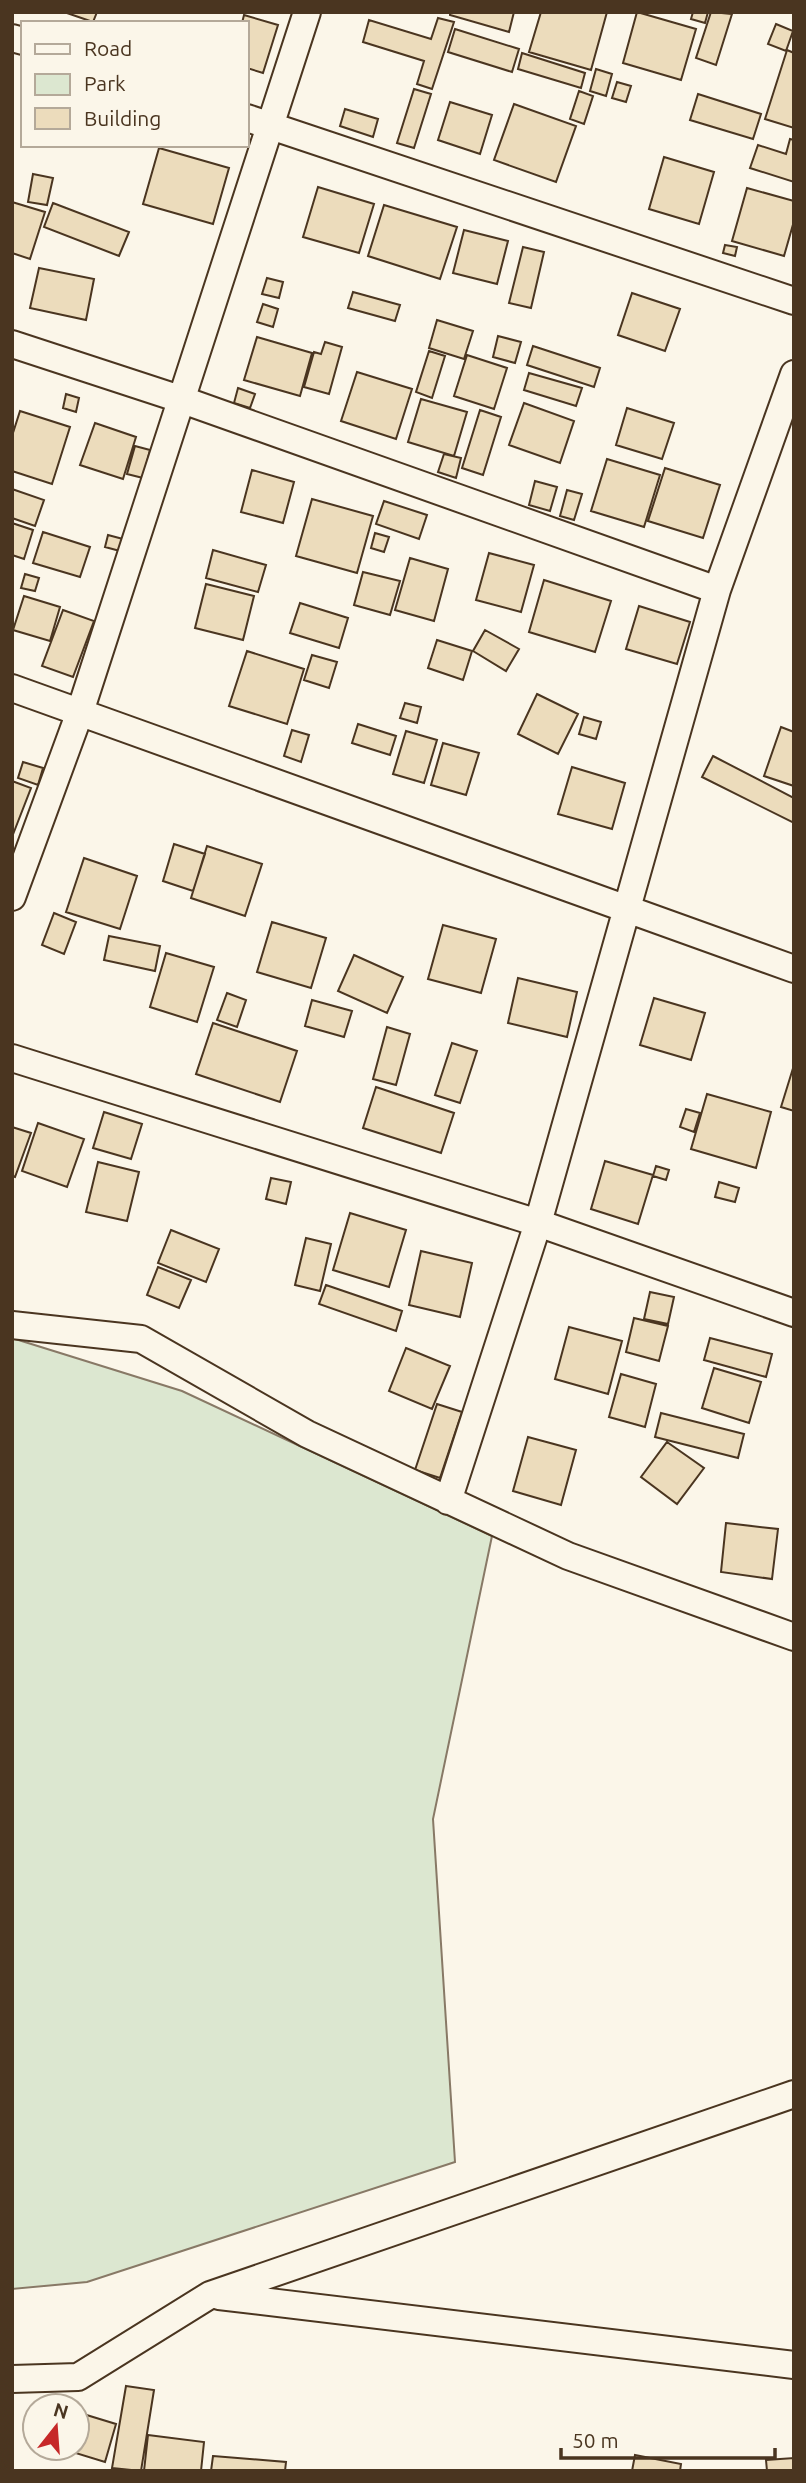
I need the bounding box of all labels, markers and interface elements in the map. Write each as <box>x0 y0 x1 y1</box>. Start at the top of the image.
legend <box>21 21 248 147</box>
text: Road <box>84 36 132 60</box>
text: Park <box>84 71 126 95</box>
text: Building <box>84 106 161 130</box>
north arrow <box>21 2392 91 2462</box>
text: N <box>51 2398 71 2423</box>
scale bar <box>561 2416 774 2460</box>
text: 50 m <box>572 2428 619 2452</box>

